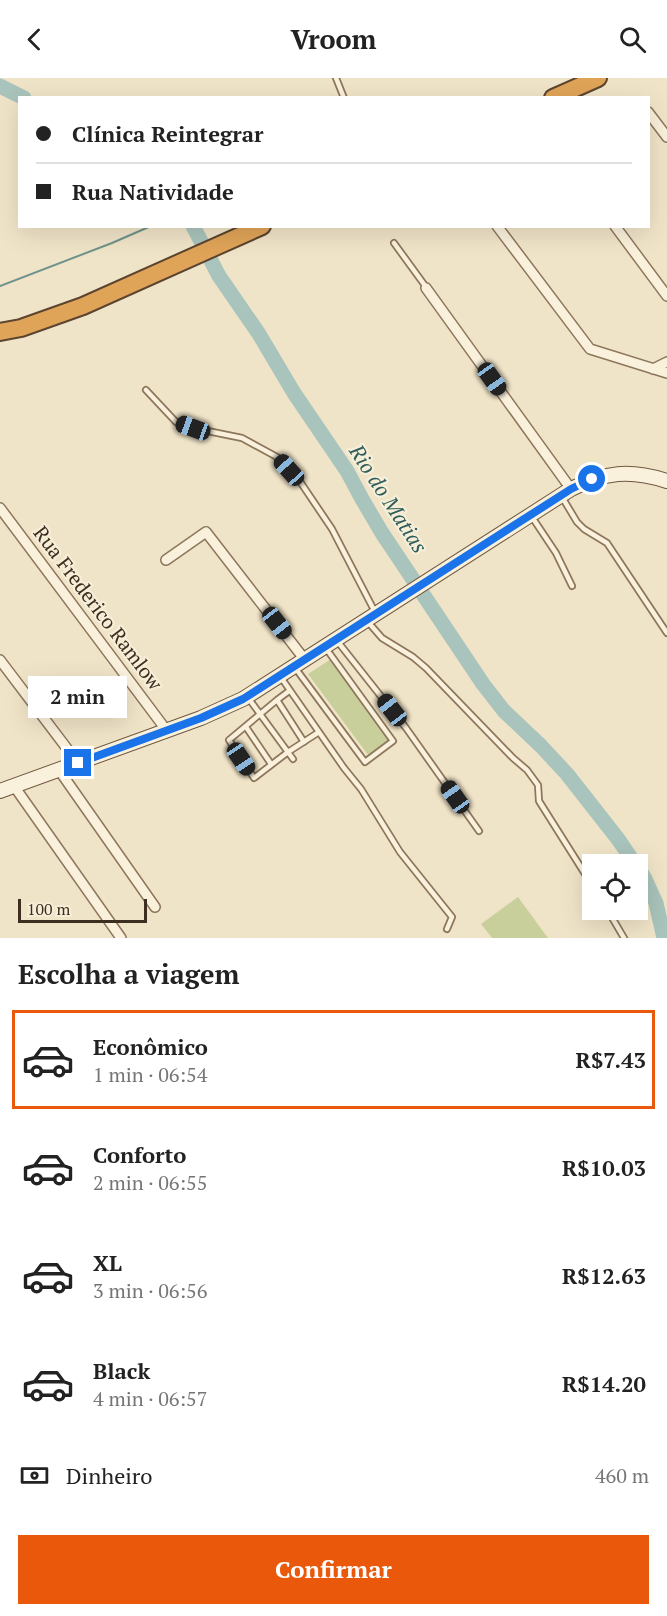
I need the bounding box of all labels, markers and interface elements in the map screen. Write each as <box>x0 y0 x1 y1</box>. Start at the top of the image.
text: Vroom <box>290 21 377 57</box>
icon: back <box>18 23 51 56</box>
icon: search <box>616 23 649 56</box>
text: Clínica Reintegrar <box>72 119 264 148</box>
text: Rua Natividade <box>72 177 234 206</box>
car <box>474 359 510 399</box>
car <box>173 413 213 443</box>
water label: Rio do Matias <box>343 438 434 558</box>
car <box>270 451 308 489</box>
route start <box>578 465 605 492</box>
street label: Rua Frederico Ramlow <box>28 520 169 696</box>
car <box>259 603 295 643</box>
callout: 2 min <box>28 676 128 718</box>
text: 2 min <box>50 683 105 710</box>
car <box>374 690 410 730</box>
car <box>223 739 259 779</box>
route end <box>64 749 91 776</box>
car <box>437 777 473 817</box>
map controls <box>582 854 648 920</box>
button: locate <box>582 854 648 920</box>
scale bar <box>18 896 147 923</box>
text: 100 m <box>27 898 70 920</box>
text: Escolha a viagem <box>18 956 239 992</box>
text: Econômico <box>93 1032 208 1061</box>
icon: car <box>21 1033 75 1087</box>
text: R$7.43 <box>576 1045 646 1074</box>
text: 1 min · 06:54 <box>93 1061 207 1088</box>
text: Conforto <box>93 1140 186 1169</box>
icon: car <box>21 1141 75 1195</box>
text: R$10.03 <box>562 1153 646 1182</box>
text: 2 min · 06:55 <box>93 1169 207 1196</box>
text: XL <box>93 1248 122 1277</box>
icon: car <box>21 1249 75 1303</box>
text: R$12.63 <box>562 1261 646 1290</box>
text: 3 min · 06:56 <box>93 1277 207 1304</box>
text: Black <box>93 1356 150 1385</box>
icon: car <box>21 1357 75 1411</box>
text: R$14.20 <box>562 1369 646 1398</box>
text: 4 min · 06:57 <box>93 1385 207 1412</box>
icon: cash <box>18 1459 51 1492</box>
text: Dinheiro <box>66 1461 152 1490</box>
text: 460 m <box>595 1462 649 1489</box>
button: Confirmar <box>18 1535 649 1604</box>

